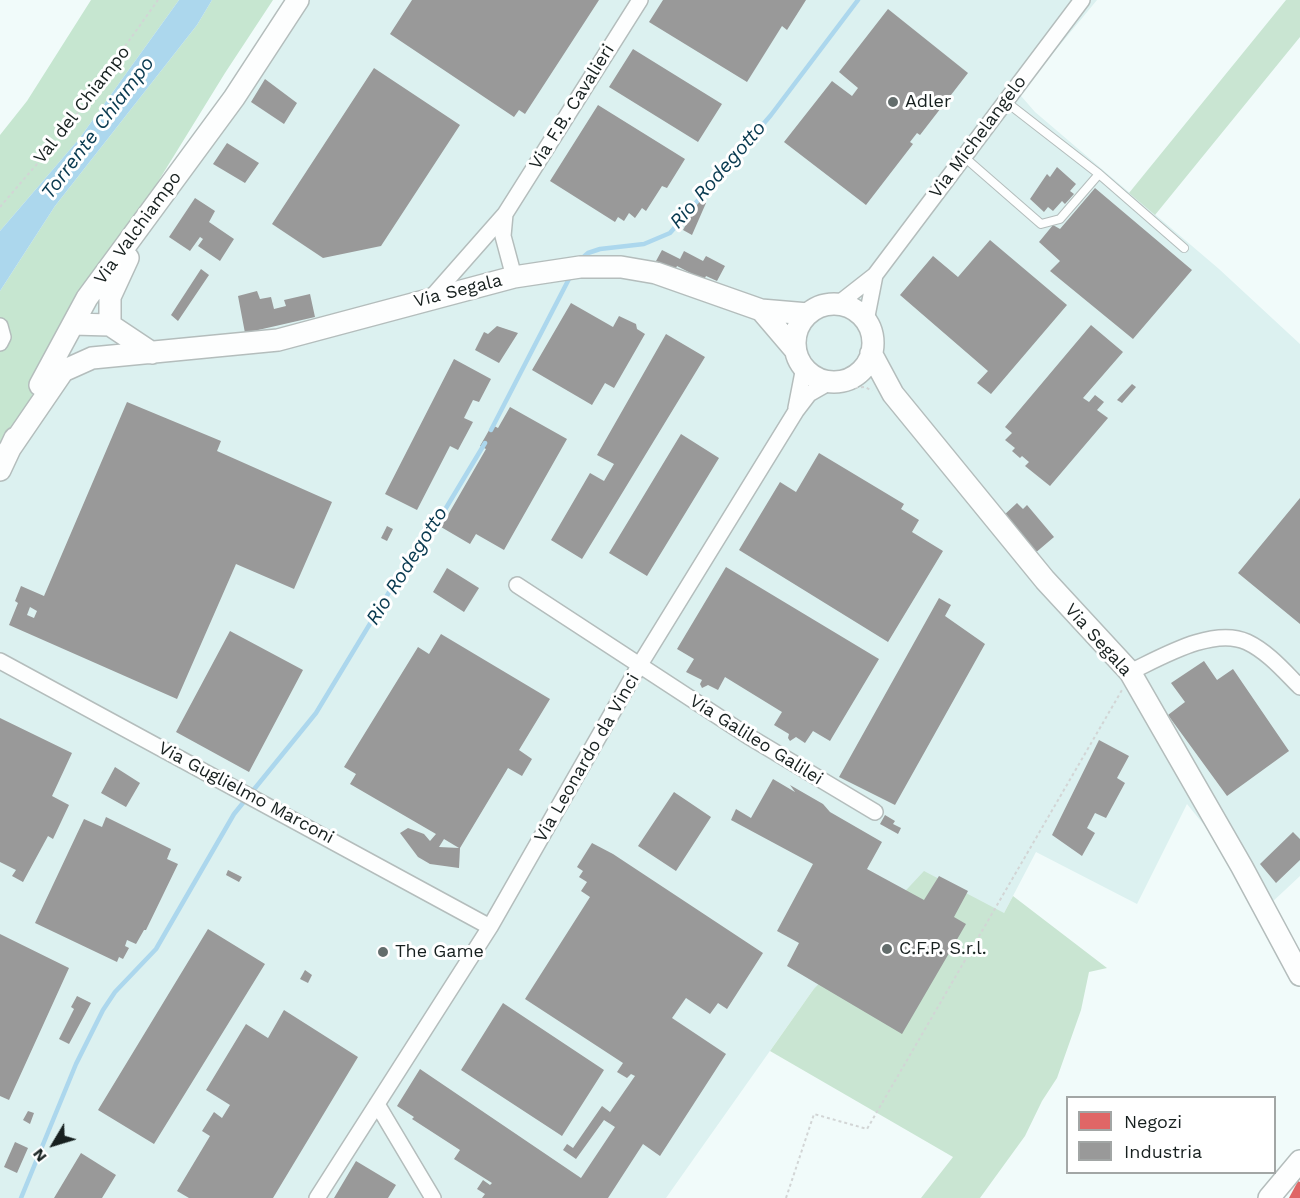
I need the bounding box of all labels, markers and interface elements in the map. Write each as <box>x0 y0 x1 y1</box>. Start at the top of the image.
street label: Via F.B. Cavalieri <box>525 40 619 174</box>
street label: Val del Chiampo <box>29 42 135 168</box>
water label: Torrente Chiampo <box>37 52 159 204</box>
street label: Via Michelangelo <box>925 72 1031 202</box>
place label: Adler <box>905 91 951 113</box>
marker: Adler <box>886 95 900 109</box>
water label: Rio Rodegotto <box>665 116 771 234</box>
street label: Via Valchiampo <box>90 167 186 289</box>
street label: Via Segala <box>412 270 504 312</box>
water label: Rio Rodegotto <box>361 502 453 630</box>
street label: Via Segala <box>1060 599 1136 681</box>
street label: Via Leonardo da Vinci <box>530 670 644 846</box>
street label: Via Galileo Galilei <box>685 690 827 790</box>
street label: Via Guglielmo Marconi <box>154 737 338 849</box>
place label: C.F.P. S.r.l. <box>899 938 986 960</box>
place label: The Game <box>395 941 484 963</box>
marker: C.F.P. S.r.l. <box>880 942 894 956</box>
marker: The Game <box>376 945 390 959</box>
legend <box>1066 1096 1276 1174</box>
text: Negozi <box>1124 1111 1182 1132</box>
north arrow <box>24 1114 84 1174</box>
text: Industria <box>1124 1141 1202 1162</box>
text: N <box>28 1145 51 1166</box>

